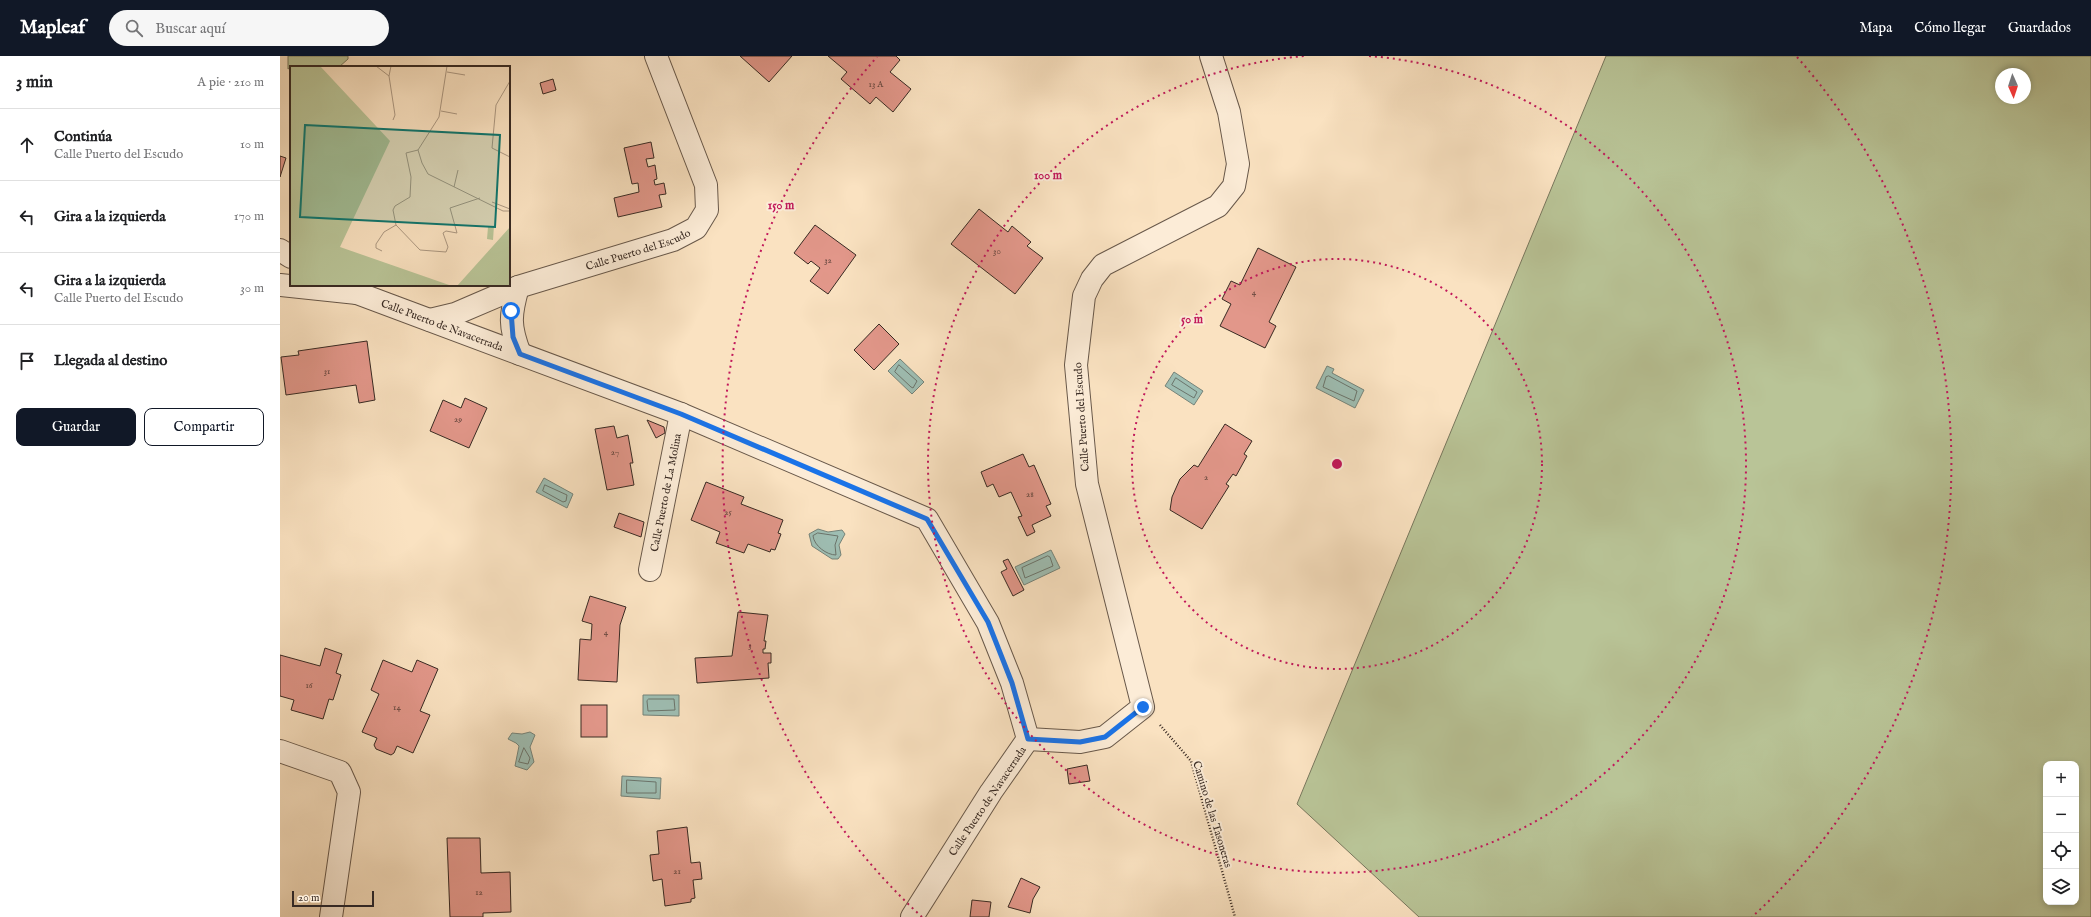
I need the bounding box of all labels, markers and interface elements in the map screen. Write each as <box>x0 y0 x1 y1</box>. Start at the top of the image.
search box <box>109 10 389 46</box>
text: Mapleaf <box>20 16 85 40</box>
icon: search <box>123 17 145 39</box>
text: Buscar aquí <box>155 19 226 38</box>
text: Mapa <box>1859 19 1892 37</box>
text: Cómo llegar <box>1914 19 1986 37</box>
text: Guardados <box>2008 19 2071 37</box>
inset map <box>290 66 510 286</box>
north arrow <box>1995 68 2031 104</box>
text: 3 min <box>16 72 53 93</box>
text: A pie · 210 m <box>197 74 264 91</box>
house number: 13 A <box>869 79 884 90</box>
text: Continúa <box>54 127 112 146</box>
icon: ahead <box>16 134 38 156</box>
text: 10 m <box>240 136 264 153</box>
text: Calle Puerto del Escudo <box>54 146 183 163</box>
text: 100 m <box>1034 168 1063 183</box>
text: 150 m <box>768 198 795 213</box>
icon: left <box>16 206 38 228</box>
text: Gira a la izquierda <box>54 207 166 226</box>
text: 170 m <box>234 208 264 225</box>
street label: Calle Puerto del Escudo <box>584 226 693 274</box>
house number: 30 <box>993 246 1001 257</box>
house number: 32 <box>824 255 832 266</box>
text: Gira a la izquierda <box>54 271 166 290</box>
icon: left <box>16 278 38 300</box>
text: 30 m <box>240 280 264 297</box>
house number: 4 <box>1252 287 1257 298</box>
text: Calle Puerto del Escudo <box>54 290 183 307</box>
street label: Calle Puerto de Navacerrada <box>379 297 505 355</box>
route start <box>502 302 520 320</box>
text: 50 m <box>1181 312 1204 327</box>
icon: arrive <box>16 350 38 372</box>
text: Llegada al destino <box>54 351 167 370</box>
street label: Calle Puerto del Escudo <box>1071 362 1093 472</box>
house number: 31 <box>324 366 330 377</box>
button: Guardar <box>16 408 136 446</box>
button: Compartir <box>144 408 264 446</box>
house number: 29 <box>454 414 462 425</box>
street label: Calle Puerto de La Molina <box>648 432 685 553</box>
house number: 27 <box>611 447 619 458</box>
centre of rings <box>1330 457 1344 471</box>
house number: 2 <box>1204 472 1208 483</box>
house number: 28 <box>1026 489 1034 500</box>
house number: 25 <box>724 507 732 518</box>
house number: 4 <box>604 627 609 638</box>
house number: 3 <box>748 640 752 651</box>
house number: 16 <box>305 680 313 691</box>
route end <box>1134 698 1152 716</box>
house number: 14 <box>393 702 401 713</box>
street label: Calle Puerto de Navacerrada <box>946 744 1030 859</box>
street label: Camino de las Tasoneras <box>1189 759 1235 869</box>
map controls <box>2043 761 2079 905</box>
button: + <box>2043 761 2079 797</box>
button: − <box>2043 797 2079 833</box>
button: locate <box>2043 833 2079 869</box>
house number: 21 <box>673 866 681 877</box>
button: layers <box>2043 869 2079 905</box>
house number: 12 <box>475 887 483 898</box>
scale bar <box>292 889 374 908</box>
text: 20 m <box>298 891 319 905</box>

